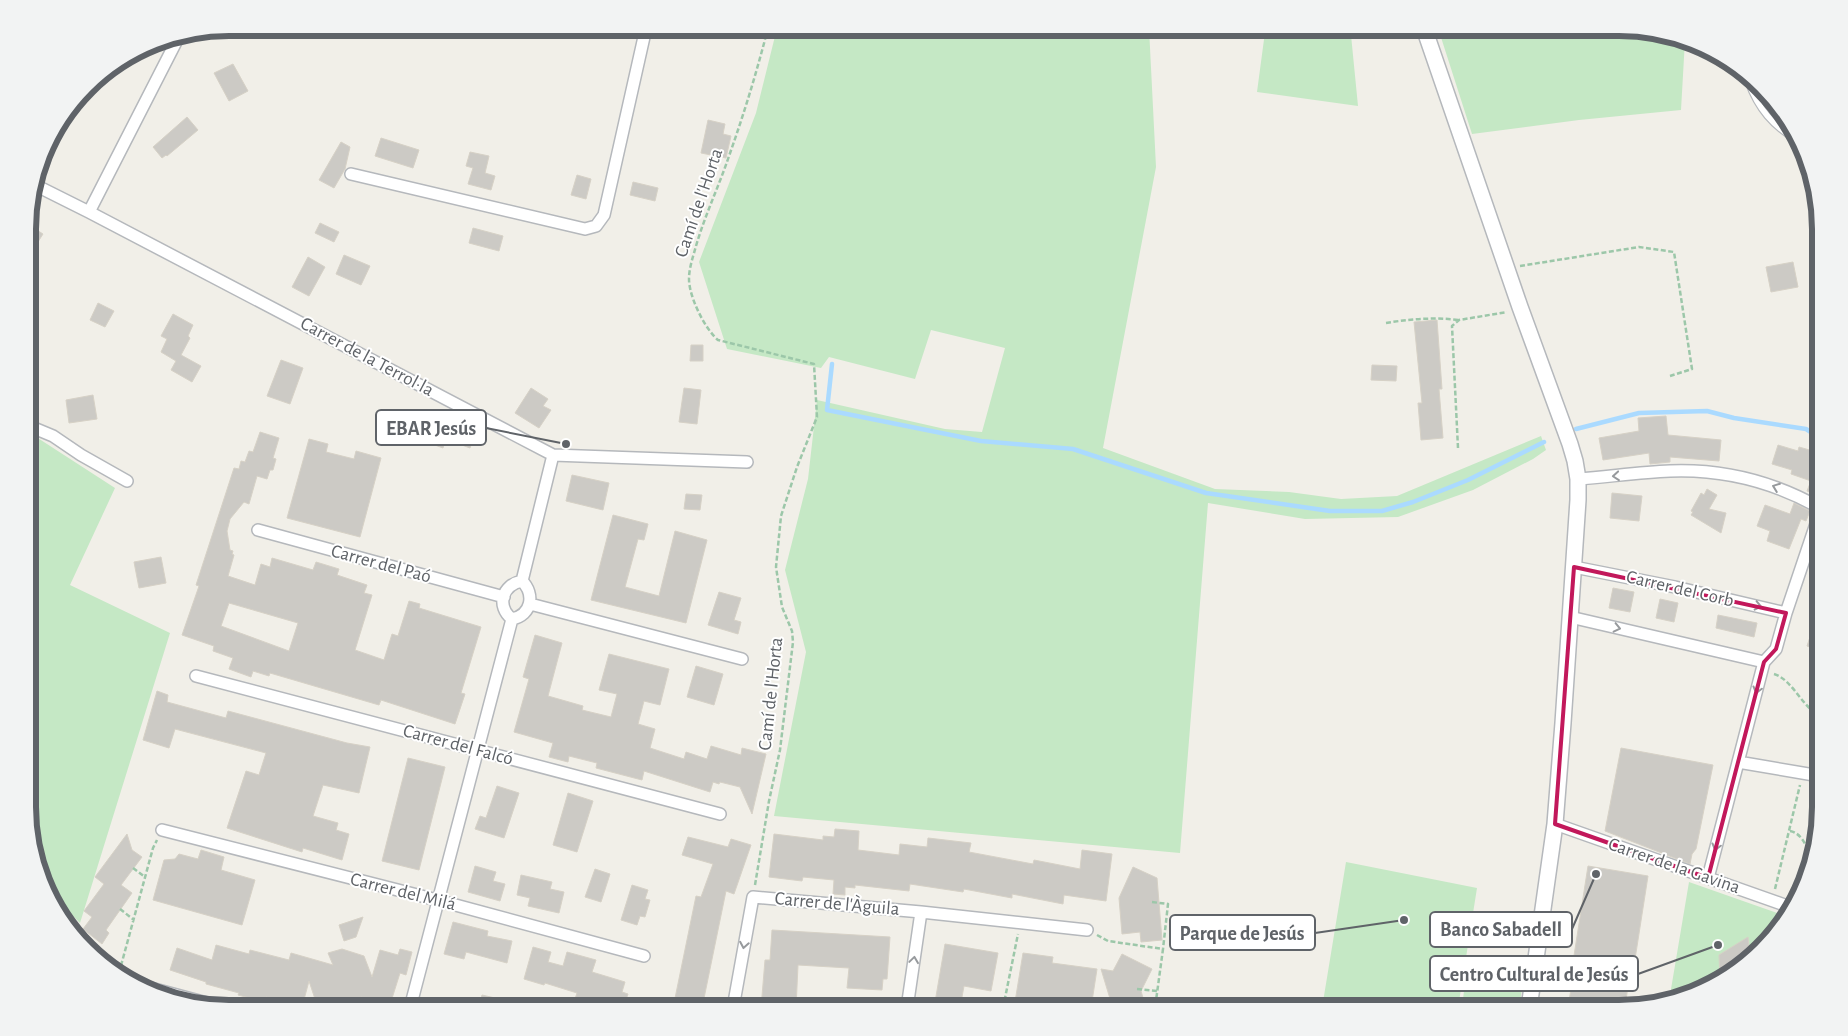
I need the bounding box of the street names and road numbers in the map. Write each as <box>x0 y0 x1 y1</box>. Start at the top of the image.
street label: Camí de l'Horta <box>672 146 727 260</box>
street label: Carrer de la Terrol·la <box>297 314 437 400</box>
street label: Carrer del Paó <box>329 542 433 586</box>
street label: Carrer del Corb <box>1624 567 1736 611</box>
street label: Camí de l'Horta <box>756 636 786 752</box>
street label: Carrer del Falcó <box>401 721 515 769</box>
street label: Carrer de la Gavina <box>1606 835 1743 898</box>
street label: Carrer del Milá <box>348 870 458 914</box>
street label: Carrer de l'Àguila <box>774 887 901 919</box>

